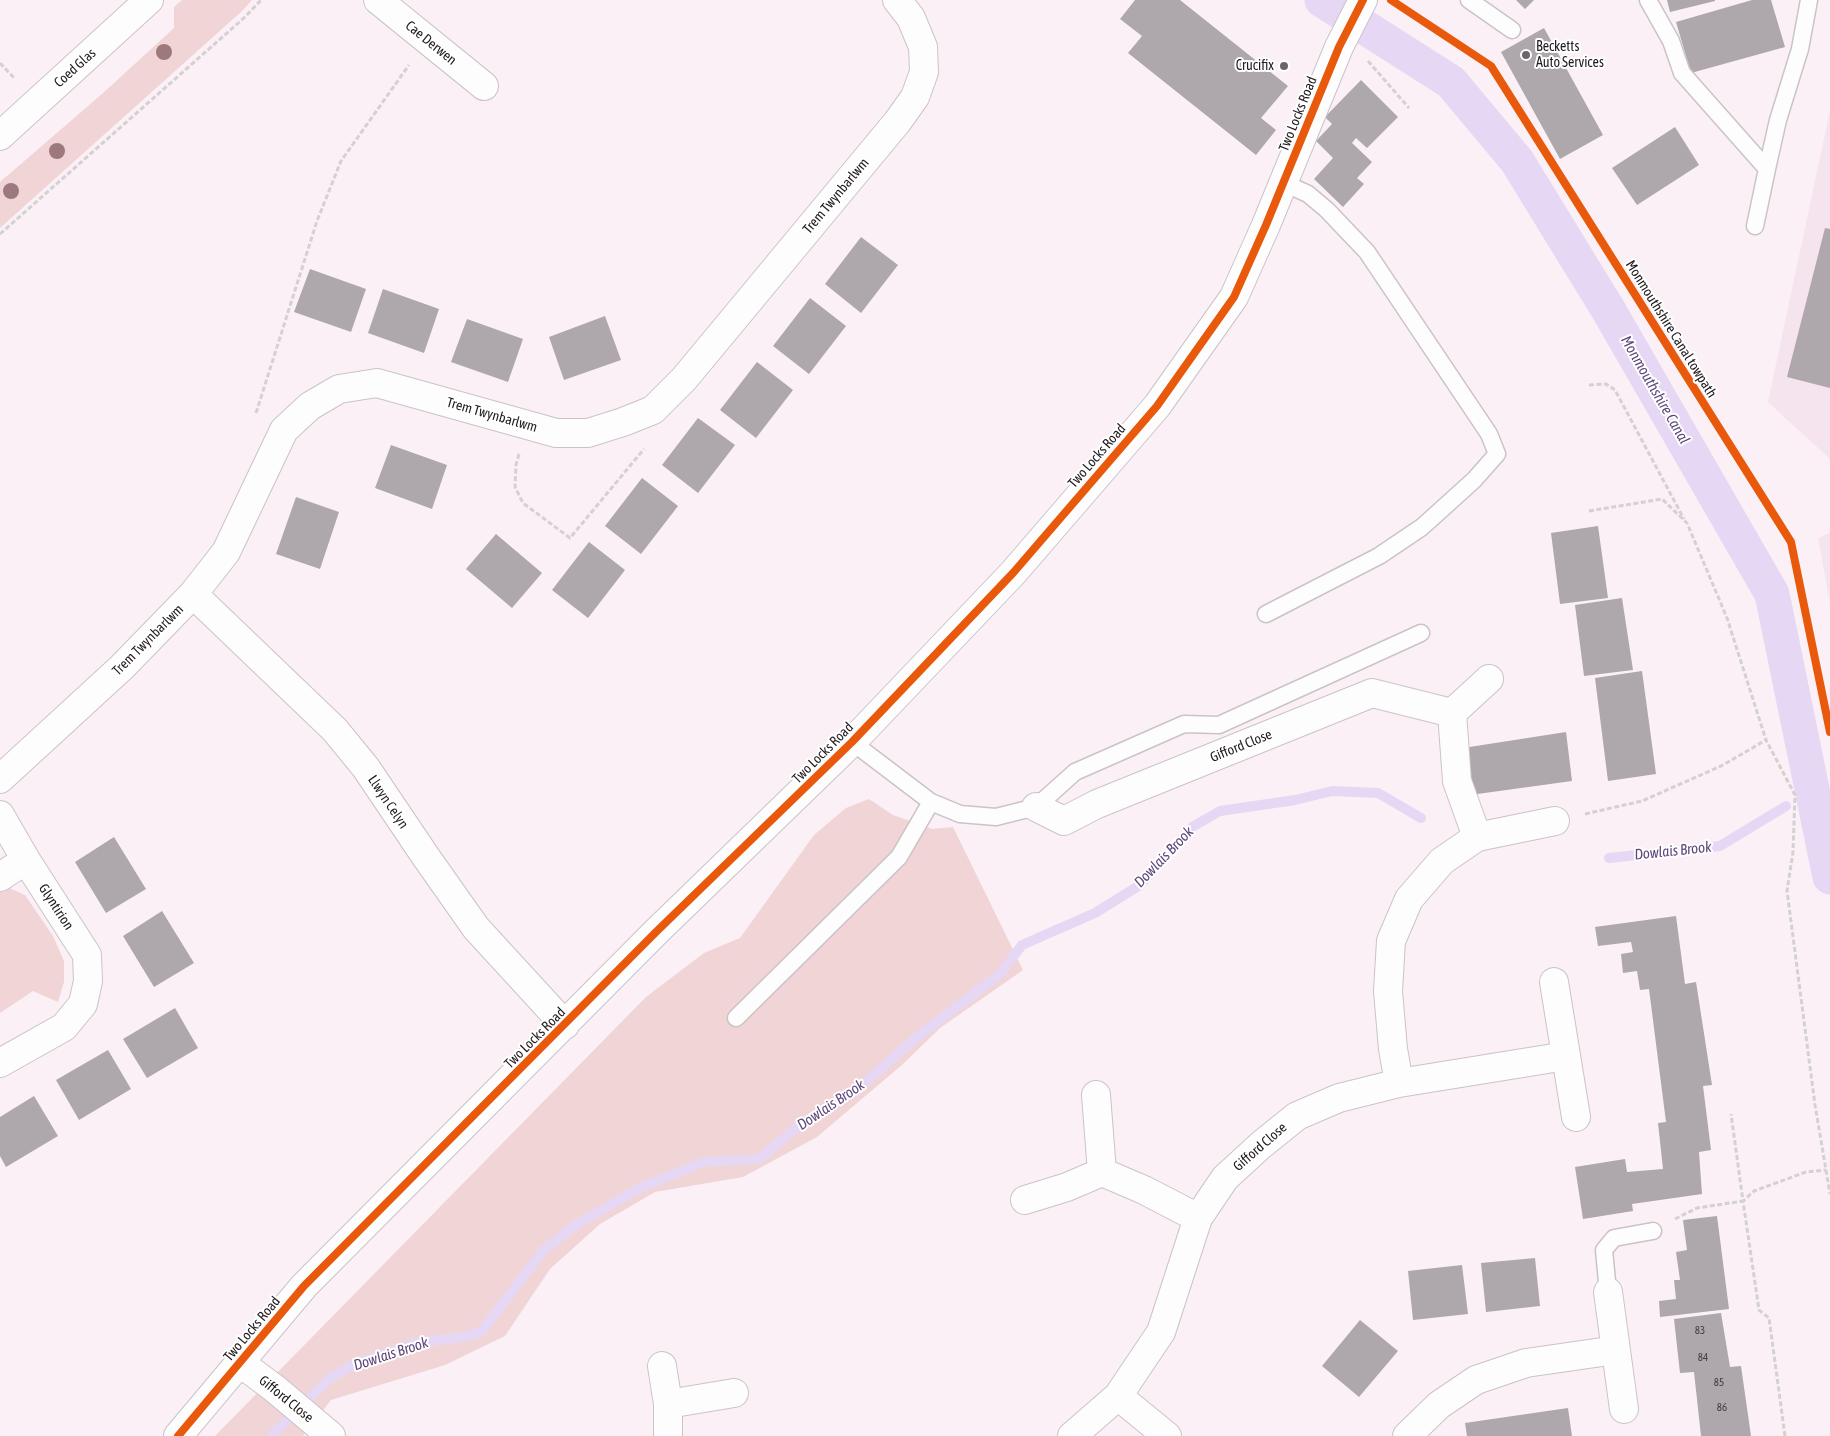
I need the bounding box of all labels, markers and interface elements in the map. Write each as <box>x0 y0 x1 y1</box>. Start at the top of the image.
street label: Cae Derwen <box>402 17 460 69</box>
place label: Becketts Auto Services <box>1536 39 1604 72</box>
street label: Coed Glas <box>51 45 99 91</box>
marker: Becketts Auto Services <box>1520 49 1532 61</box>
place label: Crucifix <box>1236 58 1274 74</box>
marker: Crucifix <box>1278 60 1290 72</box>
street label: Two Locks Road <box>1275 74 1321 154</box>
street label: Trem Twynbarlwm <box>799 155 873 237</box>
street label: Monmouthshire Canal towpath <box>1622 257 1720 401</box>
water label: Monmouthshire Canal <box>1617 333 1693 447</box>
street label: Trem Twynbarlwm <box>445 394 539 436</box>
street label: Two Locks Road <box>1065 421 1129 491</box>
street label: Trem Twynbarlwm <box>109 601 187 679</box>
street label: Two Locks Road <box>789 719 857 787</box>
street label: Gifford Close <box>1208 726 1274 766</box>
street label: Llwyn Celyn <box>364 772 412 832</box>
water label: Dowlais Brook <box>1131 823 1197 891</box>
water label: Dowlais Brook <box>1633 838 1713 864</box>
street label: Glyntirion <box>35 881 77 933</box>
street label: Two Locks Road <box>501 1004 569 1072</box>
water label: Dowlais Brook <box>794 1076 868 1134</box>
street label: Gifford Close <box>1230 1119 1290 1175</box>
street label: Two Locks Road <box>220 1293 284 1365</box>
house number: 83 <box>1695 1324 1705 1338</box>
water label: Dowlais Brook <box>351 1333 431 1375</box>
house number: 84 <box>1698 1351 1708 1365</box>
street label: Gifford Close <box>255 1372 317 1426</box>
house number: 85 <box>1714 1376 1724 1390</box>
house number: 86 <box>1717 1401 1727 1415</box>

